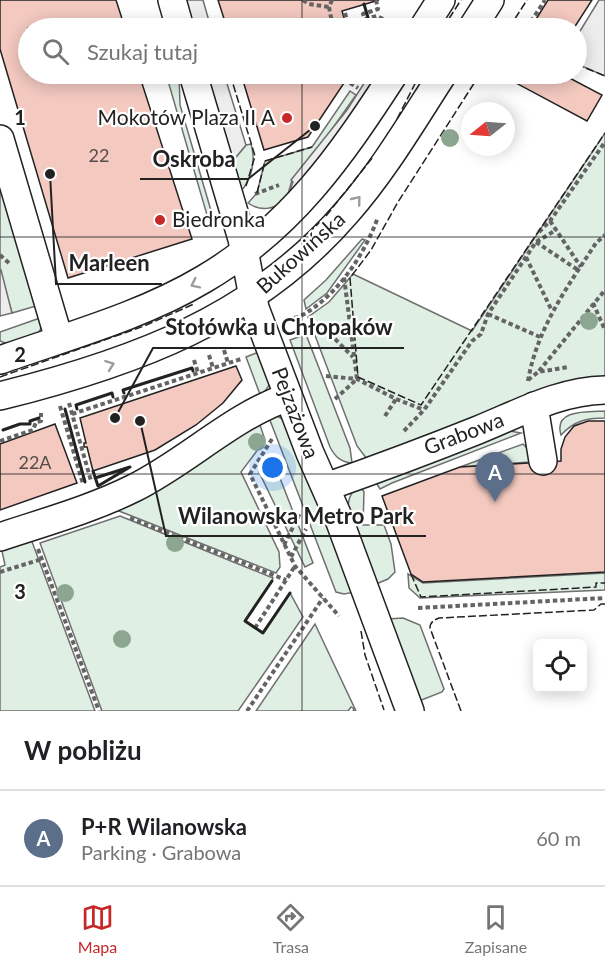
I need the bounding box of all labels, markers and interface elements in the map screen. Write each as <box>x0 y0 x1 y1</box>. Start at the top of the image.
search box <box>18 18 587 84</box>
icon: search <box>39 35 72 68</box>
text: Szukaj tutaj <box>87 38 198 65</box>
north arrow <box>461 102 515 156</box>
place label: Mokotów Plaza II A <box>98 104 276 129</box>
text: 1 <box>14 105 26 129</box>
marker: Mokotów Plaza II A <box>280 111 294 125</box>
callout: Oskroba <box>140 139 248 179</box>
house number: 22 <box>89 144 109 166</box>
text: Oskroba <box>152 145 236 172</box>
one-way arrow <box>350 196 361 207</box>
place label: Biedronka <box>172 206 265 231</box>
street label: Bukowińska <box>251 206 349 298</box>
marker: Biedronka <box>153 213 167 227</box>
callout: Marleen <box>56 244 162 284</box>
text: Marleen <box>68 249 150 276</box>
one-way arrow <box>190 276 201 288</box>
callout: Stołówka u Chłopaków <box>153 308 404 348</box>
text: Stołówka u Chłopaków <box>165 313 393 340</box>
text: 2 <box>14 342 26 366</box>
one-way arrow <box>104 359 115 372</box>
street label: Pejzażowa <box>268 363 325 462</box>
street label: Grabowa <box>420 406 507 459</box>
house number: 22A <box>18 451 52 473</box>
pin: A <box>476 452 514 502</box>
your location <box>258 453 287 482</box>
callout: Wilanowska Metro Park <box>166 496 426 536</box>
text: Wilanowska Metro Park <box>178 502 414 529</box>
text: 3 <box>14 579 26 603</box>
map controls <box>533 639 587 693</box>
button: locate <box>533 639 587 693</box>
text: W pobliżu <box>24 734 142 766</box>
text: P+R Wilanowska <box>81 813 247 840</box>
text: A <box>37 826 50 850</box>
text: 60 m <box>536 826 581 850</box>
text: Parking · Grabowa <box>81 840 241 864</box>
tab: Mapa <box>78 901 117 956</box>
tab: Trasa <box>273 901 309 956</box>
tab: Zapisane <box>465 901 527 956</box>

